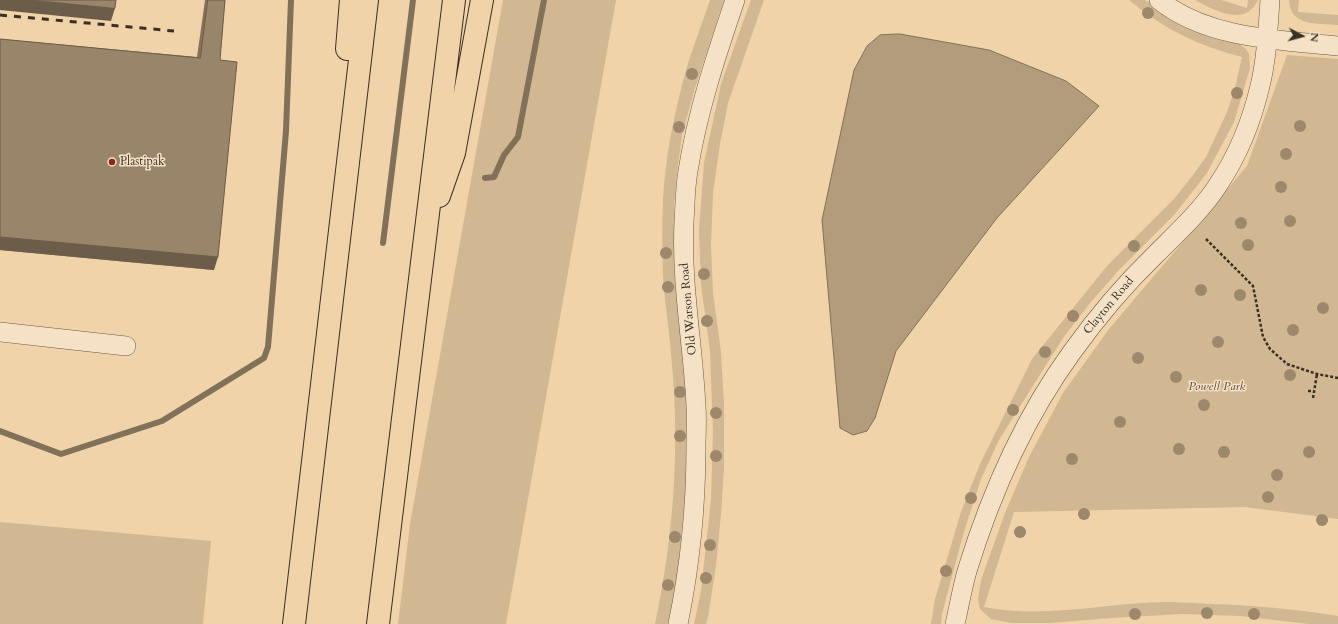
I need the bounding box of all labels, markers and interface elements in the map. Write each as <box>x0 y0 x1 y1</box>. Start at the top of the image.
north arrow <box>1282 16 1322 56</box>
text: N <box>1306 32 1322 43</box>
place label: Plastipak <box>120 155 165 169</box>
marker: Plastipak <box>107 157 117 167</box>
street label: Old Warson Road <box>678 262 700 356</box>
street label: Clayton Road <box>1081 274 1137 338</box>
park label: Powell Park <box>1188 380 1246 394</box>

